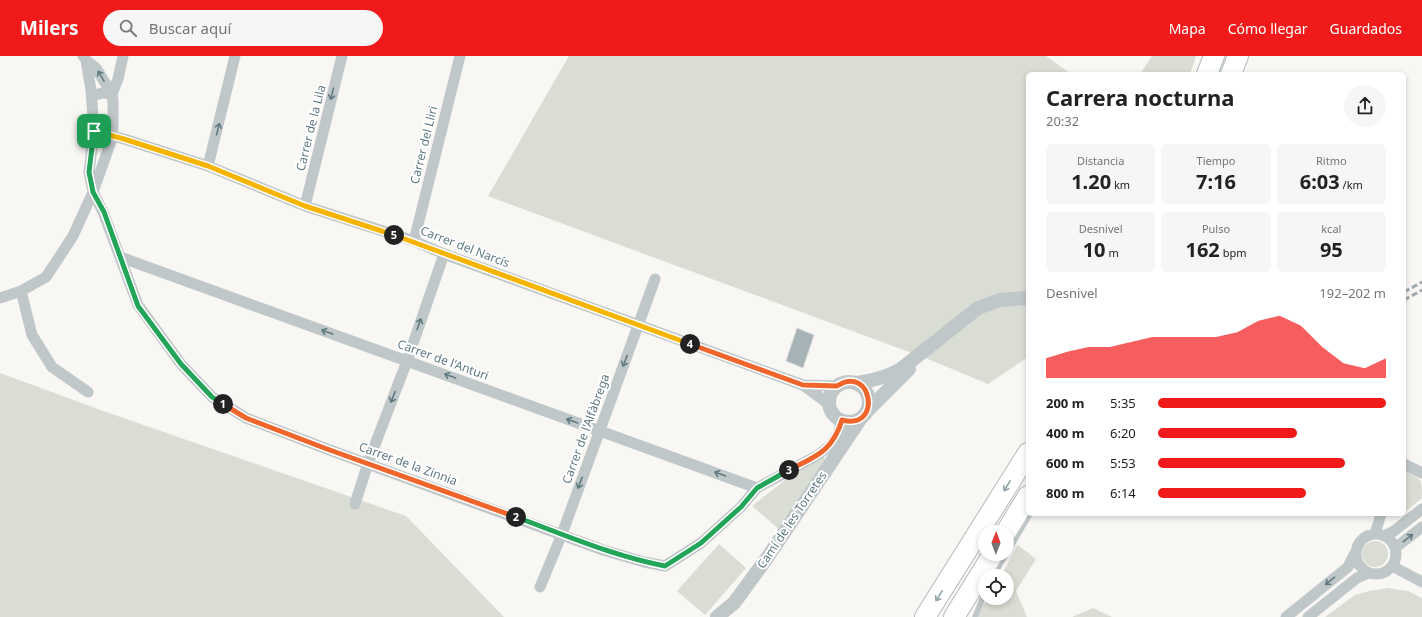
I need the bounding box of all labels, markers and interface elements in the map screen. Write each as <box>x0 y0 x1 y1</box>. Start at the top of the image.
search box <box>103 10 383 46</box>
text: Milers <box>20 15 79 41</box>
icon: search <box>117 17 139 39</box>
text: Buscar aquí <box>149 18 231 38</box>
text: Mapa <box>1169 19 1206 38</box>
text: Cómo llegar <box>1228 19 1308 38</box>
text: Guardados <box>1330 19 1402 38</box>
one-way arrow <box>96 70 104 82</box>
text: Carrera nocturna <box>1046 82 1235 112</box>
street label: Carrer de la Lila <box>292 83 329 173</box>
button: share <box>1344 85 1386 127</box>
one-way arrow <box>328 87 336 100</box>
street label: Carrer del Lliri <box>406 104 441 186</box>
text: 20:32 <box>1046 112 1079 130</box>
pin <box>77 114 111 148</box>
icon: arrive <box>83 120 105 142</box>
one-way arrow <box>214 122 222 135</box>
text: Distancia <box>1077 153 1124 168</box>
text: Tiempo <box>1197 153 1235 168</box>
text: Ritmo <box>1316 153 1347 168</box>
text: 1.20 <box>1071 168 1111 195</box>
text: 7:16 <box>1196 168 1236 195</box>
text: 6:03 <box>1300 168 1340 195</box>
text: km <box>1111 177 1130 192</box>
text: /km <box>1340 177 1363 192</box>
text: Desnivel <box>1079 221 1123 236</box>
text: Pulso <box>1202 221 1230 236</box>
text: kcal <box>1321 221 1341 236</box>
street label: Carrer del Narcís <box>418 222 513 271</box>
pin: 5 <box>384 225 404 245</box>
text: 5 <box>391 227 397 242</box>
text: 10 <box>1083 236 1106 263</box>
text: 162 <box>1185 236 1220 263</box>
text: 95 <box>1320 236 1343 263</box>
text: m <box>1106 245 1119 260</box>
text: bpm <box>1220 245 1247 260</box>
text: Desnivel <box>1046 284 1098 302</box>
text: 192–202 m <box>1319 284 1386 302</box>
one-way arrow <box>416 318 424 330</box>
one-way arrow <box>321 328 334 335</box>
pin: 4 <box>680 334 700 354</box>
street label: Carrer de l'Anturi <box>395 335 491 384</box>
text: 4 <box>687 336 693 351</box>
one-way arrow <box>621 355 629 367</box>
one-way arrow <box>444 372 456 380</box>
street label: Carrer de l'Alfàbrega <box>558 372 613 486</box>
one-way arrow <box>389 391 396 404</box>
pin: 1 <box>213 394 233 414</box>
text: 200 m <box>1046 394 1084 412</box>
text: 5:35 <box>1110 394 1136 412</box>
text: 1 <box>220 396 226 411</box>
one-way arrow <box>565 417 578 424</box>
text: 400 m <box>1046 424 1084 442</box>
text: 6:20 <box>1110 424 1136 442</box>
street label: Carrer de la Zinnia <box>357 438 460 489</box>
text: 600 m <box>1046 454 1084 472</box>
text: 5:53 <box>1110 454 1136 472</box>
pin: 3 <box>779 460 799 480</box>
text: 3 <box>786 462 792 477</box>
street label: Camí de les Torretes <box>753 467 831 572</box>
one-way arrow <box>714 470 727 477</box>
one-way arrow <box>576 477 583 490</box>
one-way arrow <box>1003 480 1011 492</box>
text: 800 m <box>1046 484 1084 502</box>
text: 6:14 <box>1110 484 1136 502</box>
pin: 2 <box>506 507 526 527</box>
text: 2 <box>513 509 519 524</box>
north arrow <box>978 525 1014 561</box>
map controls <box>978 525 1014 605</box>
one-way arrow <box>1403 533 1414 542</box>
button: locate <box>978 569 1014 605</box>
one-way arrow <box>1325 577 1336 586</box>
one-way arrow <box>935 590 943 601</box>

